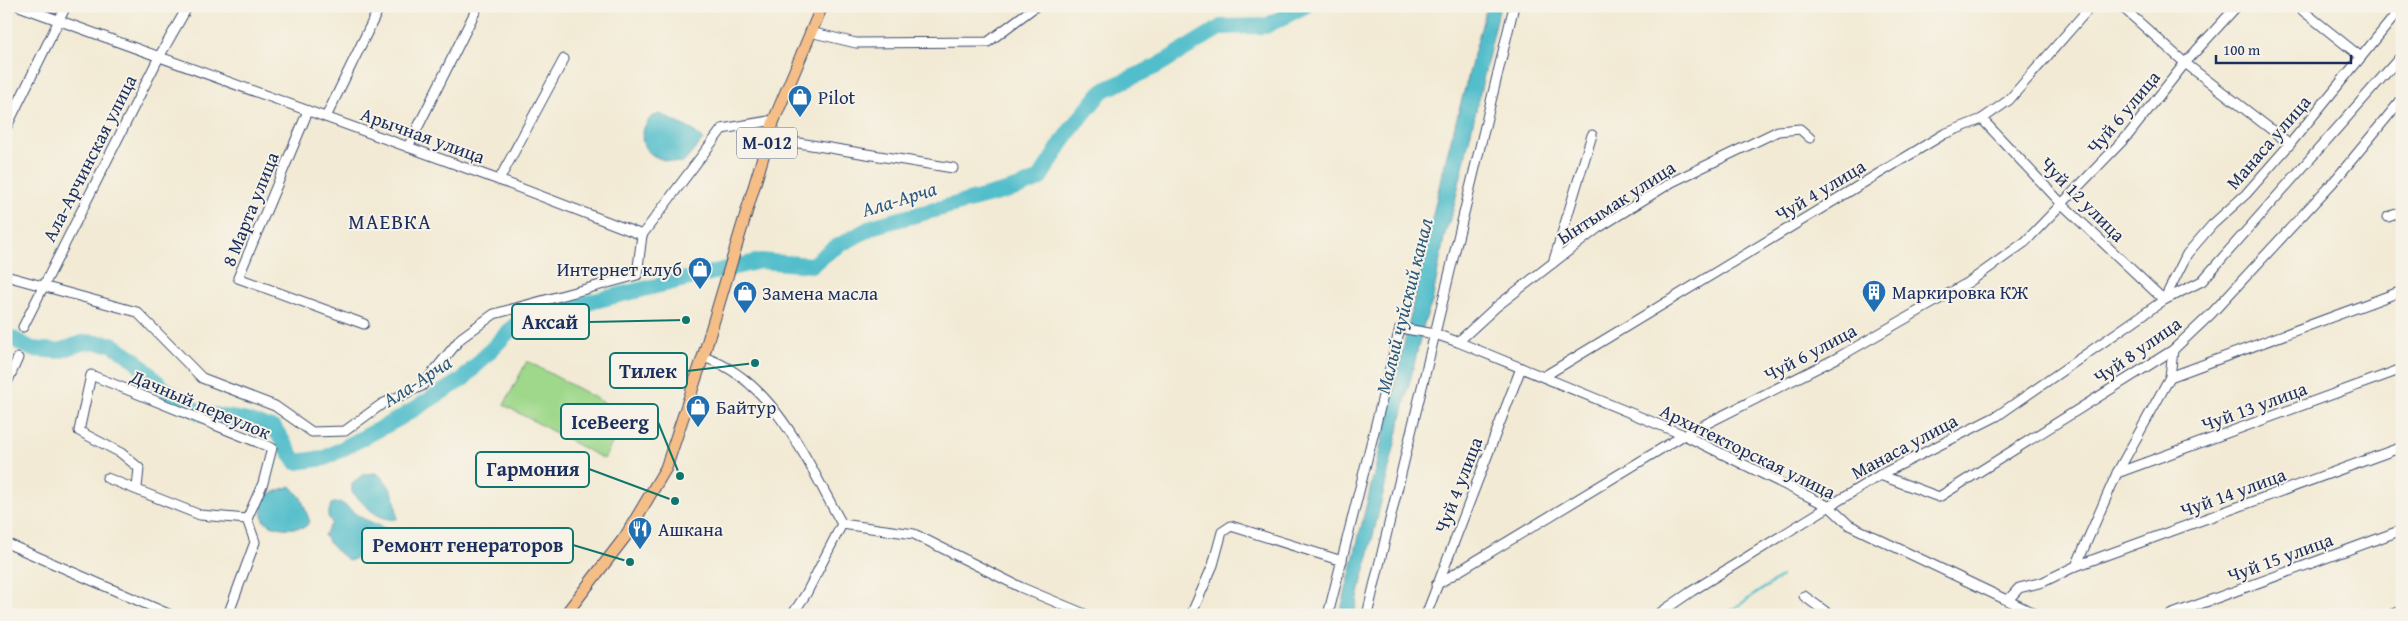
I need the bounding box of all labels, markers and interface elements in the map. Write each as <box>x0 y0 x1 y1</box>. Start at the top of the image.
scale bar <box>2216 32 2350 64</box>
text: 100 m <box>2223 39 2261 60</box>
street label: Чуй 6 улица <box>2080 64 2166 160</box>
street label: Ала-Арчинская улица <box>35 70 143 246</box>
place label: Pilot <box>818 83 856 111</box>
shop icon: Pilot <box>787 84 813 118</box>
street label: Манаса улица <box>2219 89 2317 195</box>
street label: Арычная улица <box>357 100 489 170</box>
road number: М-012 <box>737 128 797 158</box>
street label: 8 Марта улица <box>214 148 286 270</box>
street label: Чуй 12 улица <box>2034 150 2132 248</box>
street label: Чуй 4 улица <box>1769 152 1871 228</box>
street label: Ынтымак улица <box>1551 153 1681 251</box>
water label: Ала-Арча <box>857 173 941 224</box>
district label: МАЕВКА <box>348 206 432 237</box>
water label: Малый чуйский канал <box>1368 214 1440 397</box>
place label: Интернет клуб <box>557 255 682 283</box>
shop icon: Интернет клуб <box>687 256 713 290</box>
place label: Маркировка КЖ <box>1892 278 2029 306</box>
place label: Замена масла <box>762 279 878 307</box>
building icon: Маркировка КЖ <box>1861 279 1887 313</box>
shop icon: Замена масла <box>732 280 758 314</box>
callout: Аксай <box>512 304 589 339</box>
text: Аксай <box>522 307 579 336</box>
street label: Чуй 8 улица <box>2087 309 2187 391</box>
street label: Чуй 6 улица <box>1759 316 1861 388</box>
water label: Ала-Арча <box>376 347 458 414</box>
callout: Тилек <box>610 353 687 388</box>
text: Тилек <box>619 356 677 385</box>
street label: Дачный переулок <box>126 361 275 446</box>
street label: Чуй 13 улица <box>2197 374 2311 438</box>
place label: Байтур <box>716 393 776 421</box>
shop icon: Байтур <box>685 394 711 428</box>
street label: Архитекторская улица <box>1655 396 1841 506</box>
callout: IceBeerg <box>561 404 658 439</box>
street label: Манаса улица <box>1846 406 1962 486</box>
text: IceBeerg <box>571 407 649 436</box>
street label: Чуй 4 улица <box>1427 433 1489 537</box>
callout: Гармония <box>476 452 589 487</box>
text: Гармония <box>486 454 580 483</box>
street label: Чуй 14 улица <box>2176 460 2290 524</box>
place label: Ашкана <box>658 515 723 543</box>
restaurant icon: Ашкана <box>627 516 653 550</box>
street label: Чуй 15 улица <box>2223 525 2337 589</box>
callout: Ремонт генераторов <box>362 528 573 563</box>
text: Ремонт генераторов <box>373 530 563 559</box>

